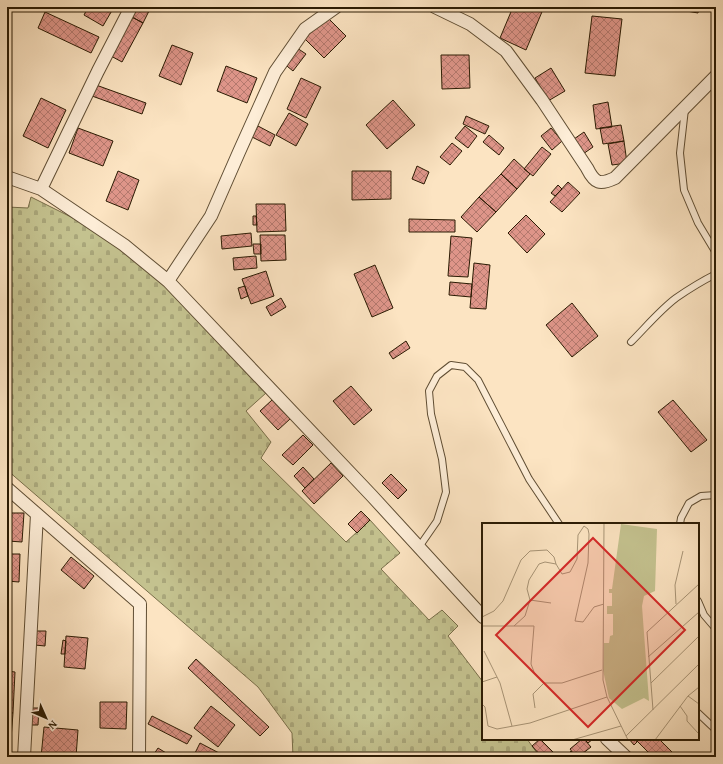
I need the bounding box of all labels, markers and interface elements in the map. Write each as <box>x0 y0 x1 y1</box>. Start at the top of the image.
inset map <box>482 523 699 740</box>
north arrow <box>26 698 66 738</box>
text: N <box>44 717 61 734</box>

